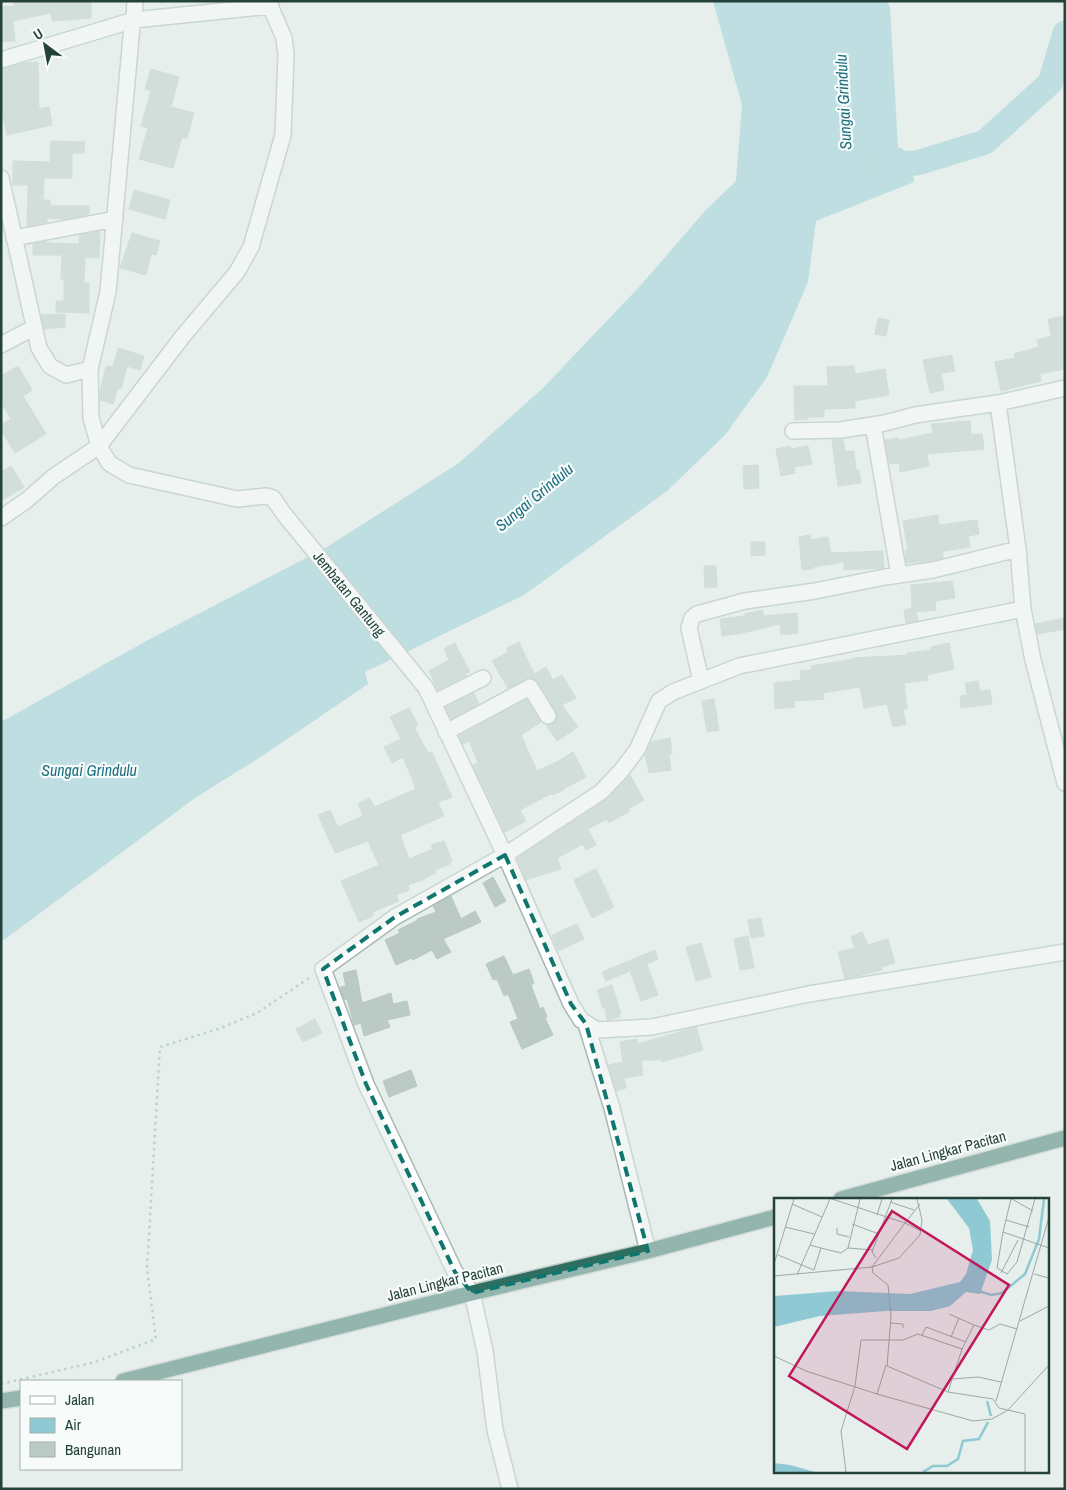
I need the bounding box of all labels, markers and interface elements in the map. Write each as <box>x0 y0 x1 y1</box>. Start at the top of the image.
north arrow <box>20 20 70 70</box>
text: U <box>30 24 46 44</box>
water label: Sungai Grindulu <box>830 54 856 150</box>
water label: Sungai Grindulu <box>490 458 578 536</box>
street label: Jembatan Gantung <box>308 546 391 641</box>
water label: Sungai Grindulu <box>41 759 137 781</box>
street label: Jalan Lingkar Pacitan <box>888 1125 1008 1176</box>
inset map <box>774 1198 1048 1472</box>
street label: Jalan Lingkar Pacitan <box>385 1257 505 1306</box>
legend <box>20 1380 182 1470</box>
text: Jalan <box>65 1389 94 1410</box>
text: Air <box>64 1414 81 1435</box>
text: Bangunan <box>65 1439 121 1460</box>

